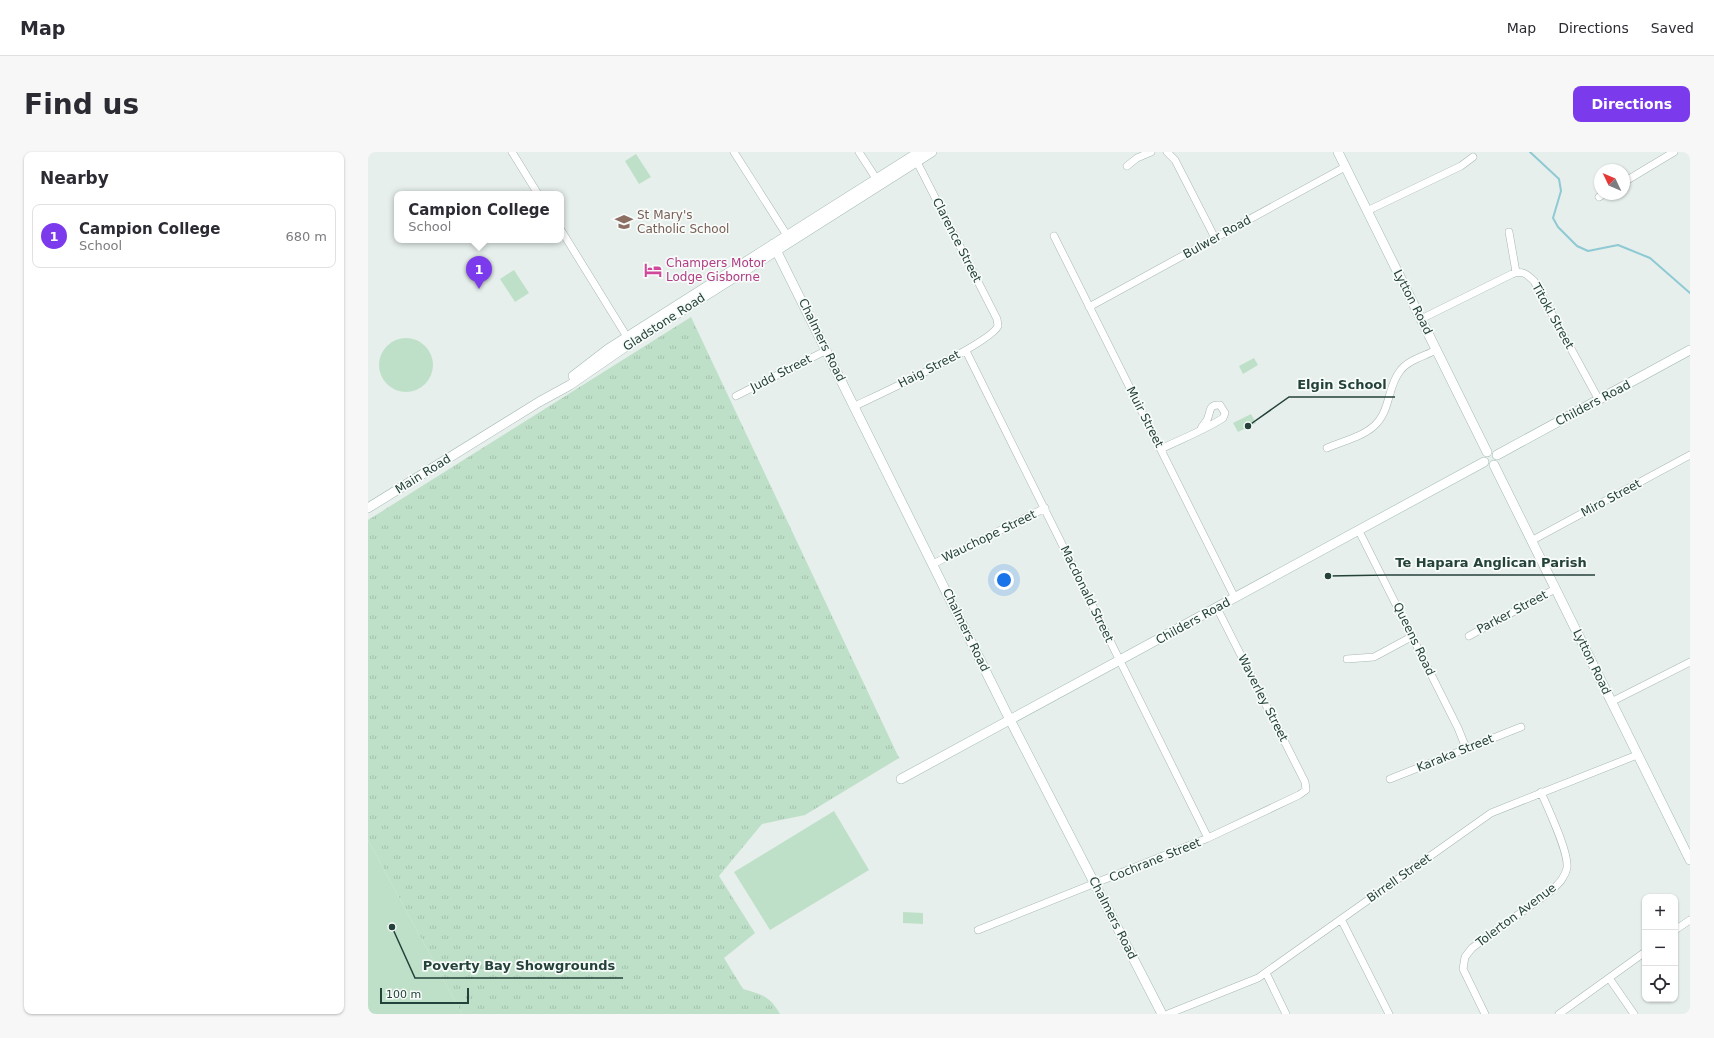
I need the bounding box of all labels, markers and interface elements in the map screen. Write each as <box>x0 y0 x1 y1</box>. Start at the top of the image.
text: Map <box>20 17 65 39</box>
text: Map <box>1507 20 1536 36</box>
text: Directions <box>1558 20 1629 36</box>
text: Saved <box>1651 20 1694 36</box>
button: Directions <box>1573 86 1690 122</box>
text: Find us <box>24 88 139 121</box>
north arrow <box>1594 164 1630 200</box>
text: Nearby <box>40 168 109 188</box>
popup <box>394 191 564 243</box>
street label: Clarence Street <box>930 195 984 285</box>
text: Campion College <box>408 201 550 219</box>
place label: St Mary's Catholic School <box>637 208 729 236</box>
school or university icon: St Mary's Catholic School <box>614 212 634 232</box>
street label: Bulwer Road <box>1181 213 1253 261</box>
text: School <box>408 219 451 234</box>
text: Campion College <box>79 220 221 238</box>
text: 1 <box>49 229 59 244</box>
text: 680 m <box>285 229 327 244</box>
text: School <box>79 238 122 253</box>
pin: 1 <box>466 256 492 289</box>
place label: Champers Motor Lodge Gisborne <box>666 256 766 284</box>
hotel icon: Champers Motor Lodge Gisborne <box>643 260 663 280</box>
street label: Lytton Road <box>1391 267 1435 337</box>
street label: Titoki Street <box>1529 280 1577 352</box>
street label: Gladstone Road <box>620 290 708 354</box>
street label: Chalmers Road <box>796 296 848 384</box>
street label: Haig Street <box>896 347 963 391</box>
street label: Judd Street <box>747 351 814 395</box>
callout: Elgin School <box>1289 372 1395 397</box>
text: Elgin School <box>1297 377 1387 392</box>
street label: Childers Road <box>1553 377 1633 429</box>
street label: Muir Street <box>1124 384 1166 450</box>
street label: Main Road <box>393 451 453 497</box>
street label: Miro Street <box>1579 476 1644 520</box>
street label: Wauchope Street <box>940 507 1039 565</box>
street label: Macdonald Street <box>1058 544 1117 645</box>
callout: Te Hapara Anglican Parish <box>1387 550 1595 575</box>
text: Te Hapara Anglican Parish <box>1395 555 1587 570</box>
your location <box>994 570 1014 590</box>
street label: Chalmers Road <box>940 586 992 674</box>
street label: Parker Street <box>1474 587 1550 637</box>
street label: Childers Road <box>1153 595 1233 647</box>
street label: Queens Road <box>1390 600 1438 678</box>
street label: Lytton Road <box>1570 627 1614 697</box>
street label: Waverley Street <box>1235 652 1291 744</box>
street label: Karaka Street <box>1415 731 1496 775</box>
street label: Cochrane Street <box>1107 835 1203 885</box>
street label: Birrell Street <box>1364 851 1434 905</box>
street label: Chalmers Road <box>1086 874 1140 962</box>
street label: Tolerton Avenue <box>1473 880 1559 950</box>
map controls <box>1642 894 1678 1002</box>
button: + <box>1642 894 1678 930</box>
button: − <box>1642 930 1678 966</box>
callout: Poverty Bay Showgrounds <box>415 953 623 978</box>
text: Poverty Bay Showgrounds <box>423 958 615 973</box>
button: locate <box>1642 966 1678 1002</box>
scale bar <box>380 986 469 1005</box>
text: 100 m <box>386 988 421 1001</box>

